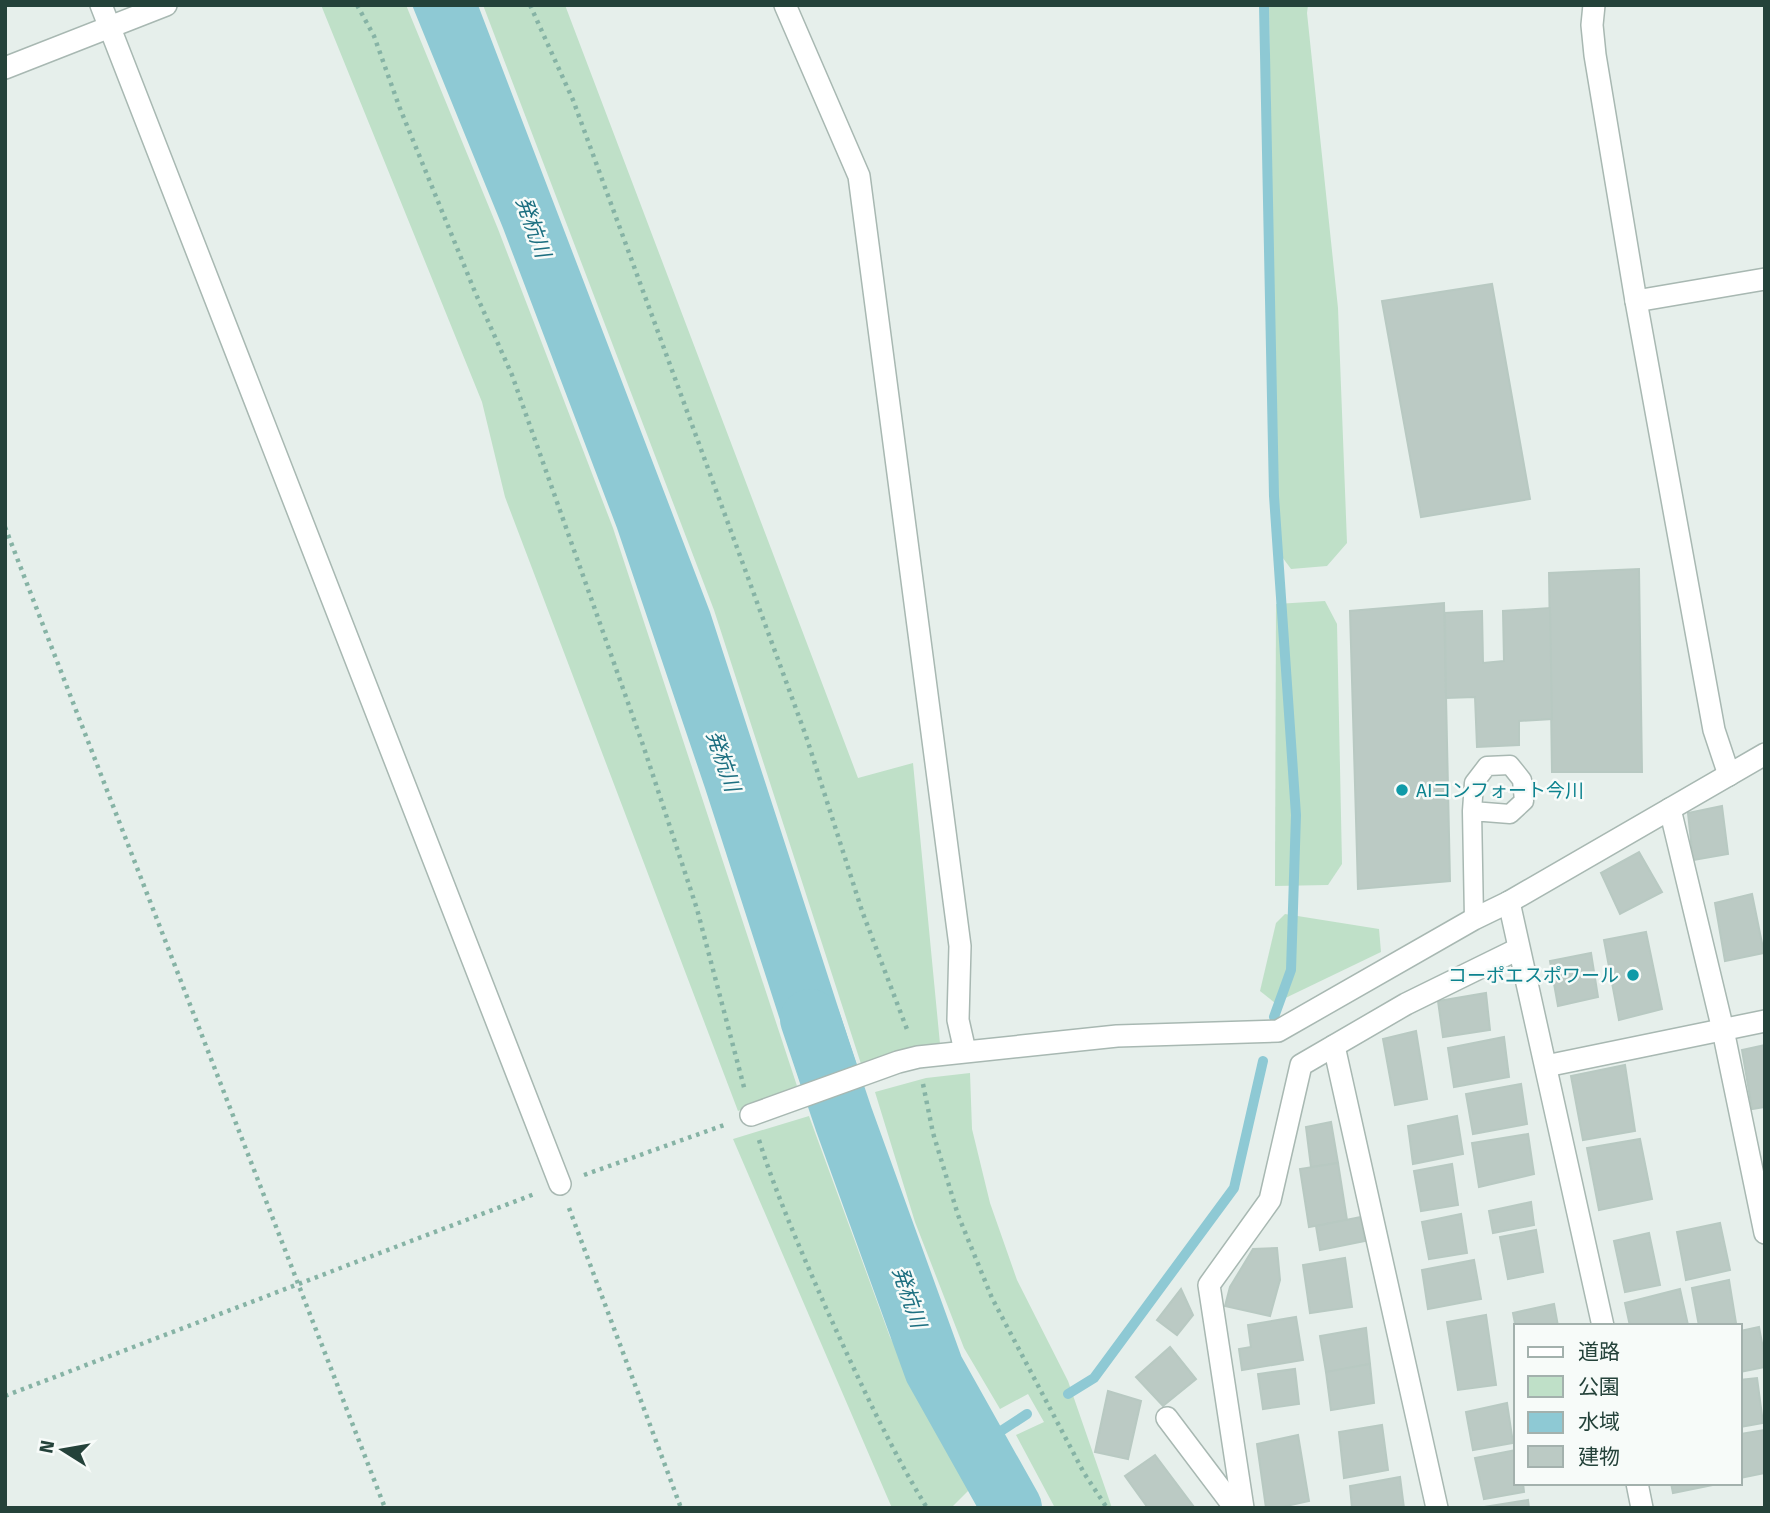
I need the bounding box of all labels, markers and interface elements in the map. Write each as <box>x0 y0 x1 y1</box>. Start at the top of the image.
water label: 発杭川 <box>510 193 557 263</box>
water label: 発杭川 <box>700 727 746 797</box>
place label: AIコンフォート今川 <box>1416 779 1584 802</box>
marker: AIコンフォート今川 <box>1394 782 1410 798</box>
place label: コーポエスポワール <box>1448 964 1619 987</box>
marker: コーポエスポワール <box>1625 967 1641 983</box>
water label: 発杭川 <box>886 1263 932 1333</box>
legend <box>1514 1324 1742 1485</box>
text: 道路 <box>1578 1339 1620 1365</box>
text: 公園 <box>1578 1374 1620 1400</box>
text: 水域 <box>1578 1409 1620 1435</box>
north arrow <box>28 1415 98 1485</box>
text: N <box>34 1438 59 1455</box>
text: 建物 <box>1578 1444 1620 1470</box>

